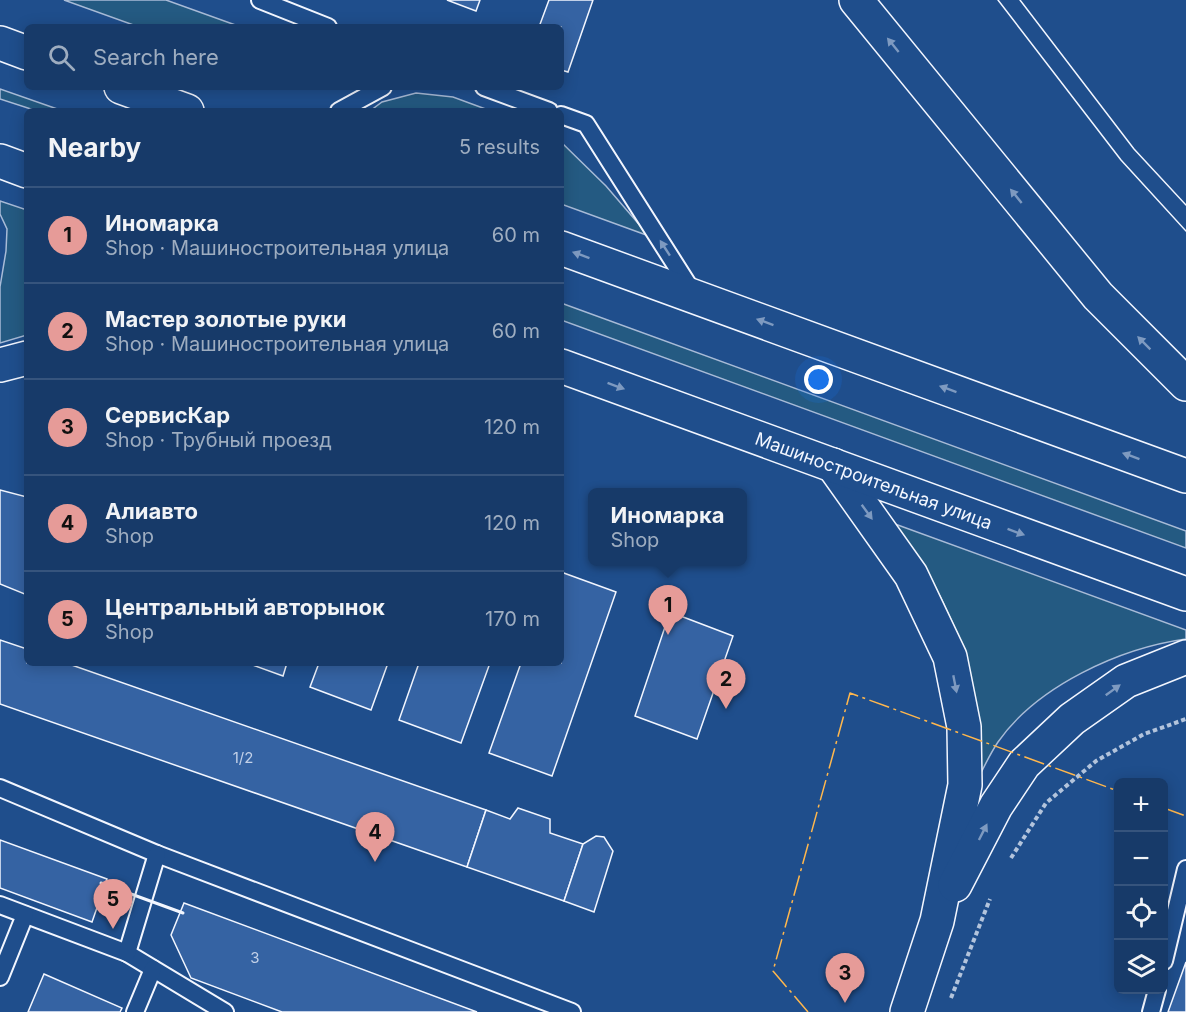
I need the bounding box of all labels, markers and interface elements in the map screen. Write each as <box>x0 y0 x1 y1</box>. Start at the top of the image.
search box <box>24 24 564 90</box>
one-way arrow <box>886 37 899 53</box>
icon: search <box>45 41 78 74</box>
text: Search here <box>93 44 219 70</box>
text: Nearby <box>48 132 141 163</box>
text: 5 results <box>459 135 540 159</box>
one-way arrow <box>1010 189 1023 204</box>
text: Иномарка <box>105 210 219 236</box>
text: 1 <box>63 223 72 247</box>
text: 60 m <box>492 223 540 247</box>
text: Shop · Машиностроительная улица <box>105 236 449 260</box>
one-way arrow <box>659 240 670 256</box>
one-way arrow <box>572 250 590 260</box>
text: Мастер золотые руки <box>105 306 346 332</box>
one-way arrow <box>756 317 774 326</box>
text: 2 <box>61 319 74 343</box>
text: 60 m <box>492 319 540 343</box>
text: Shop · Машиностроительная улица <box>105 332 449 356</box>
one-way arrow <box>1138 336 1152 350</box>
your location <box>804 365 833 394</box>
one-way arrow <box>607 381 625 391</box>
one-way arrow <box>939 383 957 393</box>
text: СервисКар <box>105 402 230 428</box>
text: 3 <box>61 415 74 439</box>
text: 120 m <box>484 415 540 439</box>
street label: Машиностроительная улица <box>752 427 995 533</box>
text: Shop · Трубный проезд <box>105 428 332 452</box>
one-way arrow <box>1122 450 1140 460</box>
popup <box>588 488 747 566</box>
text: Алиавто <box>105 498 198 524</box>
text: Иномарка <box>610 502 725 528</box>
one-way arrow <box>860 505 872 520</box>
text: 4 <box>61 511 74 535</box>
text: 120 m <box>484 511 540 535</box>
text: Shop <box>105 524 154 548</box>
text: Shop <box>610 528 659 552</box>
one-way arrow <box>1007 528 1025 537</box>
pin: 1 <box>648 586 688 635</box>
text: Центральный авторынок <box>105 594 385 620</box>
text: 5 <box>61 607 74 631</box>
text: 170 m <box>485 607 540 631</box>
text: Shop <box>105 620 154 644</box>
pin: 2 <box>706 660 746 709</box>
one-way arrow <box>951 675 960 694</box>
one-way arrow <box>1105 685 1121 696</box>
house number: 1/2 <box>233 748 253 767</box>
map controls <box>1114 778 1168 994</box>
button: + <box>1114 778 1168 832</box>
pin: 4 <box>356 812 394 862</box>
one-way arrow <box>978 823 988 840</box>
button: − <box>1114 832 1168 886</box>
pin: 5 <box>94 880 132 929</box>
button: locate <box>1114 886 1168 940</box>
button: layers <box>1114 940 1168 994</box>
house number: 3 <box>250 948 260 967</box>
pin: 3 <box>826 954 864 1003</box>

